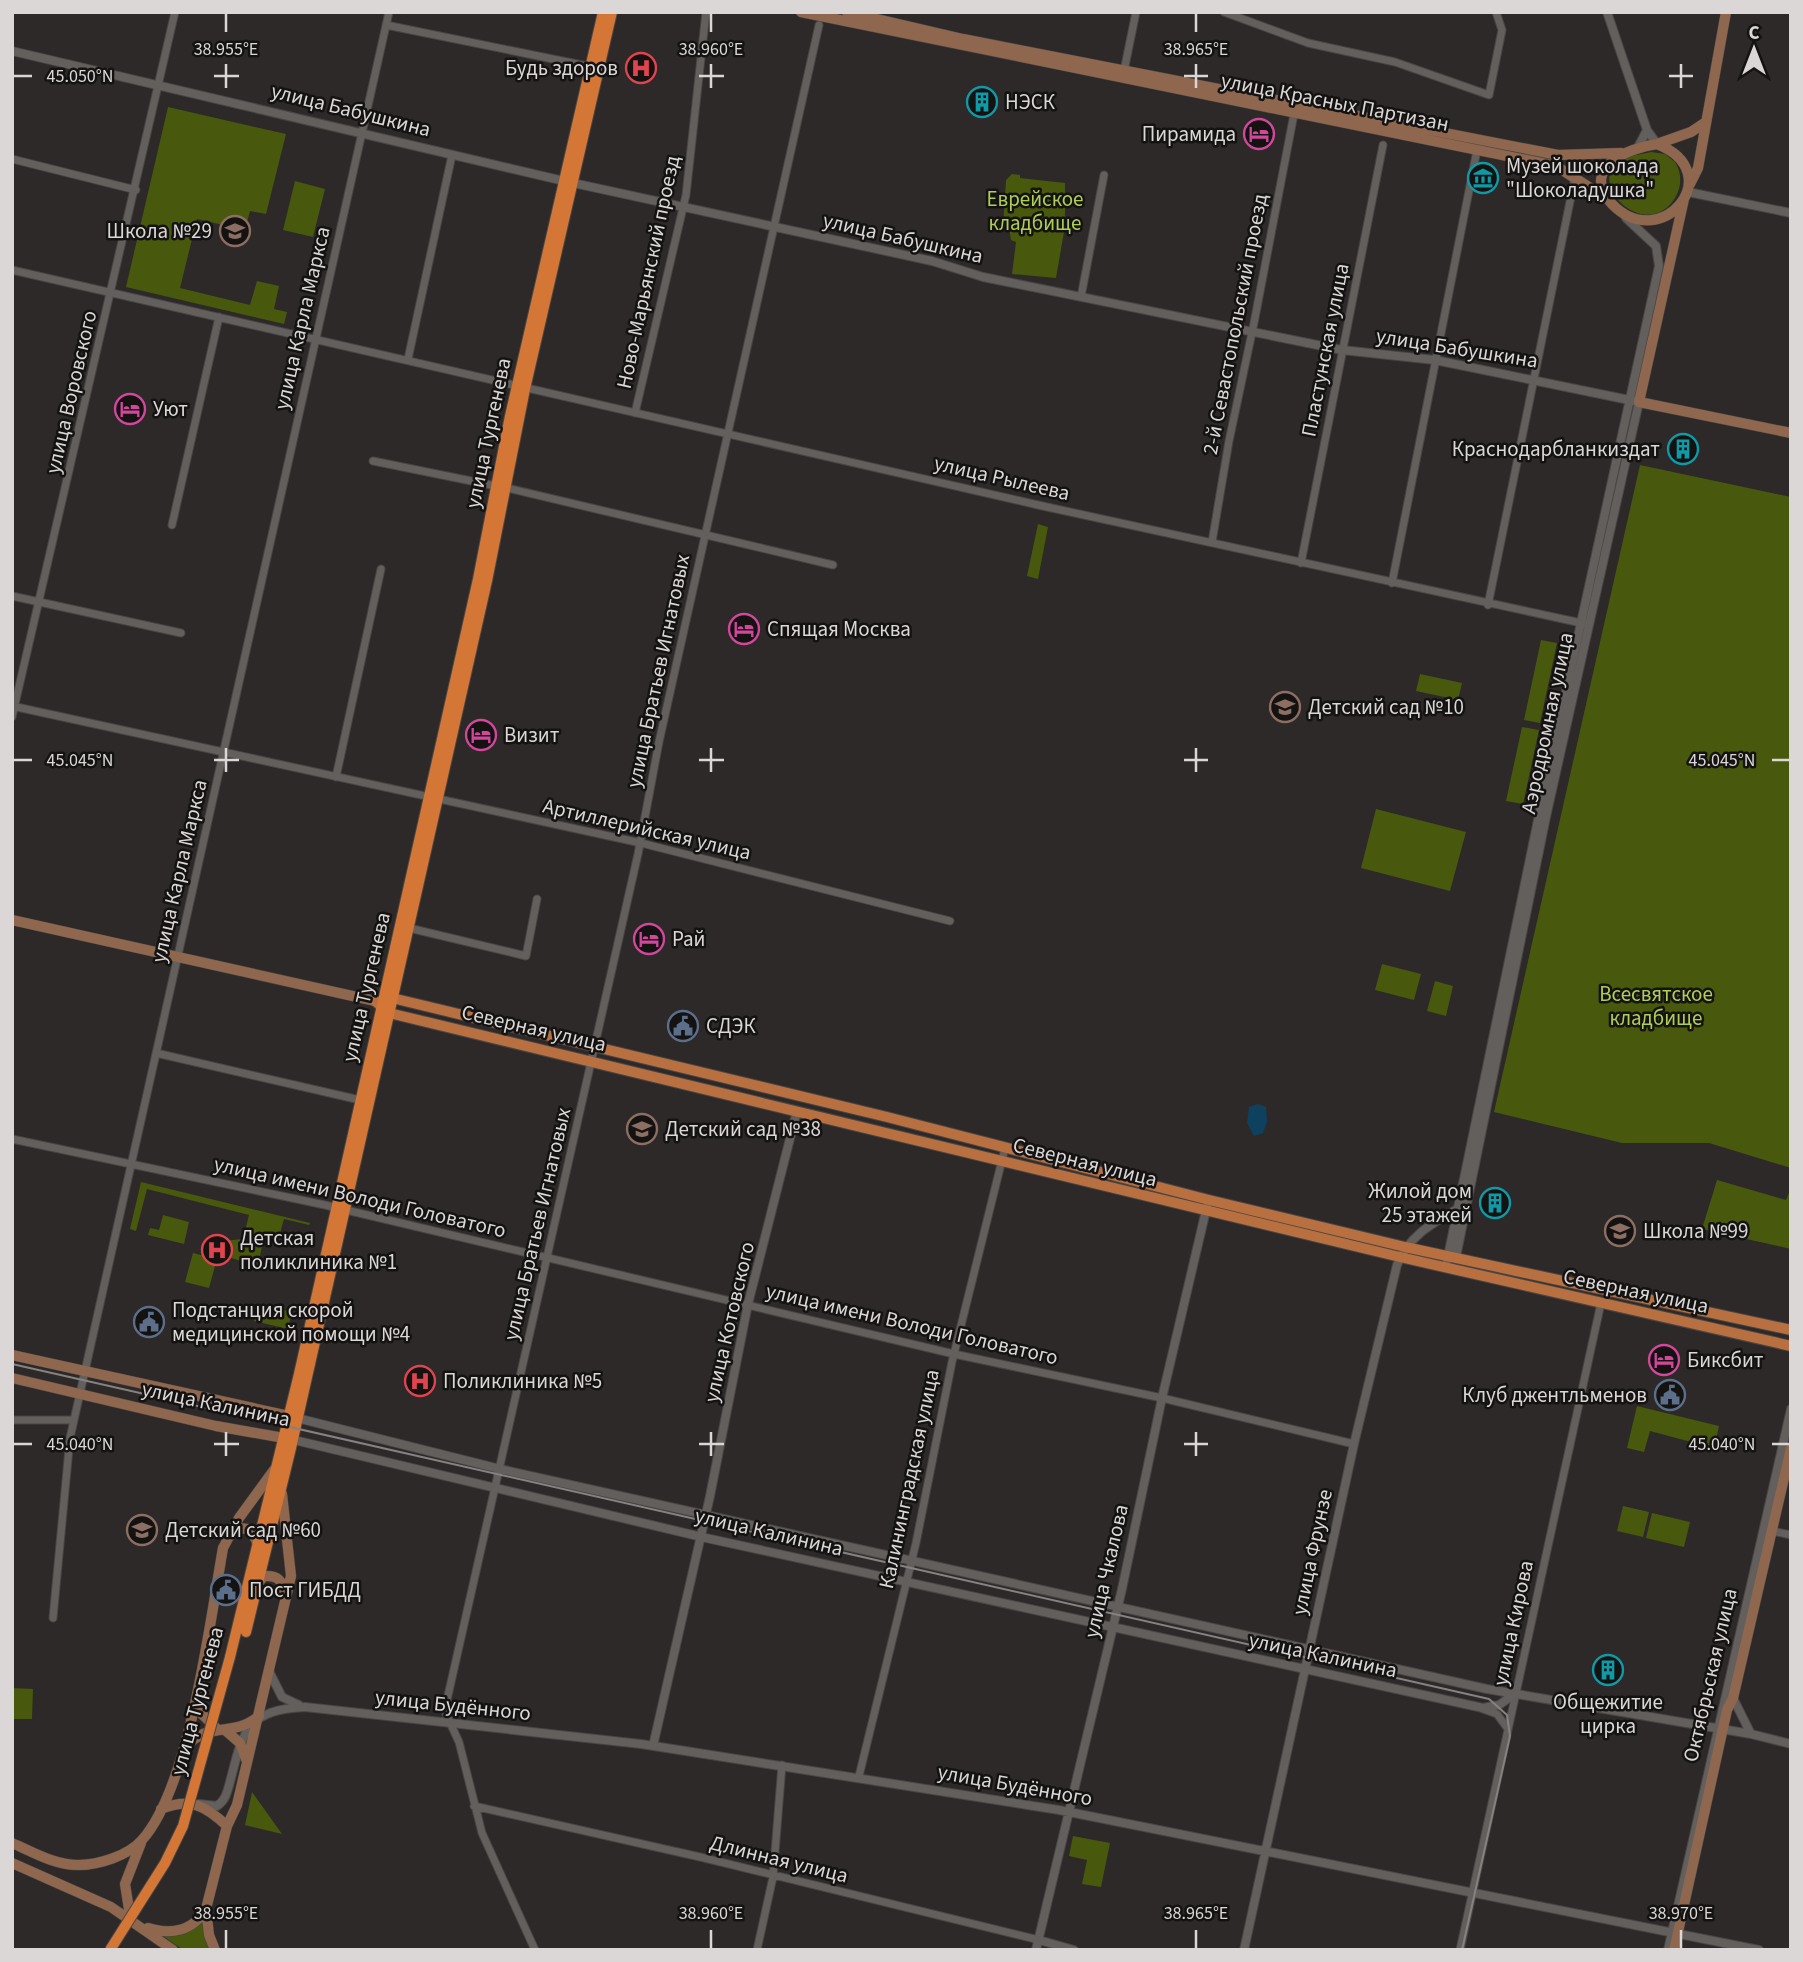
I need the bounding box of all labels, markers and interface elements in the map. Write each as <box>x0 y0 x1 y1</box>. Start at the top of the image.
north arrow <box>1719 14 1789 84</box>
text: С <box>1748 20 1760 47</box>
text: 38.955°E <box>194 37 258 62</box>
text: 38.960°E <box>679 37 743 62</box>
text: 38.965°E <box>1164 37 1228 62</box>
hospital icon: Будь здоров <box>624 51 658 85</box>
place label: Будь здоров <box>505 53 618 83</box>
text: 45.050°N <box>47 64 113 89</box>
street label: улица Красных Партизан <box>1219 65 1451 139</box>
street label: улица Бабушкина <box>268 76 434 144</box>
building icon: НЭСК <box>965 85 999 119</box>
place label: НЭСК <box>1005 87 1056 117</box>
hotel icon: Пирамида <box>1242 117 1276 151</box>
place label: Пирамида <box>1142 119 1236 149</box>
place label: Музей шоколада "Шоколадушка" <box>1506 151 1659 205</box>
street label: Ново-Марьянский проезд <box>609 153 687 391</box>
museum icon: Музей шоколада "Шоколадушка" <box>1466 161 1500 195</box>
park label: Еврейское кладбище <box>986 184 1084 238</box>
street label: 2-й Севастопольский проезд <box>1195 191 1275 457</box>
street label: улица Бабушкина <box>820 205 986 271</box>
school or university icon: Школа №29 <box>218 214 252 248</box>
place label: Школа №29 <box>107 216 212 246</box>
street label: улица Карла Маркса <box>266 223 338 413</box>
street label: Пластунская улица <box>1293 261 1357 439</box>
street label: улица Воровского <box>38 307 104 477</box>
street label: улица Бабушкина <box>1374 320 1540 376</box>
street label: улица Тургенева <box>457 355 519 511</box>
hotel icon: Уют <box>113 392 147 426</box>
place label: Уют <box>153 394 188 424</box>
building icon: Краснодарбланкиздат <box>1666 432 1700 466</box>
place label: Краснодарбланкиздат <box>1452 434 1660 464</box>
street label: улица Рылеева <box>931 448 1073 508</box>
street label: улица Братьев Игнатовых <box>619 551 698 790</box>
hotel icon: Спящая Москва <box>727 612 761 646</box>
place label: Спящая Москва <box>767 614 911 644</box>
street label: Аэродромная улица <box>1513 630 1581 816</box>
school or university icon: Детский сад №10 <box>1268 690 1302 724</box>
place label: Детский сад №10 <box>1308 692 1464 722</box>
hotel icon: Визит <box>464 718 498 752</box>
place label: Визит <box>504 720 560 750</box>
text: 45.045°N <box>47 748 113 773</box>
text: 45.045°N <box>1689 748 1755 773</box>
street label: улица Карла Маркса <box>143 776 215 966</box>
street label: Артиллерийская улица <box>540 790 754 868</box>
street label: улица Тургенева <box>334 909 398 1065</box>
hotel icon: Рай <box>632 922 666 956</box>
place label: Рай <box>672 924 705 954</box>
park label: Всесвятское кладбище <box>1599 979 1713 1033</box>
street label: Северная улица <box>459 997 609 1059</box>
public building icon: СДЭК <box>666 1009 700 1043</box>
place label: СДЭК <box>706 1011 756 1041</box>
street label: улица Братьев Игнатовых <box>496 1104 579 1343</box>
school or university icon: Детский сад №38 <box>625 1112 659 1146</box>
place label: Детский сад №38 <box>665 1114 821 1144</box>
street label: Северная улица <box>1010 1130 1160 1194</box>
street label: улица имени Володи Головатого <box>211 1149 509 1245</box>
place label: Жилой дом 25 этажей <box>1368 1176 1472 1230</box>
building icon: Жилой дом 25 этажей <box>1478 1186 1512 1220</box>
school or university icon: Школа №99 <box>1603 1214 1637 1248</box>
place label: Школа №99 <box>1643 1216 1748 1246</box>
place label: Детская поликлиника №1 <box>240 1223 397 1277</box>
hospital icon: Детская поликлиника №1 <box>200 1233 234 1267</box>
street label: улица Котовского <box>696 1239 762 1405</box>
street label: Северная улица <box>1561 1261 1711 1321</box>
street label: улица имени Володи Головатого <box>763 1276 1061 1372</box>
place label: Подстанция скорой медицинской помощи №4 <box>172 1295 410 1349</box>
public building icon: Подстанция скорой медицинской помощи №4 <box>132 1305 166 1339</box>
hotel icon: Биксбит <box>1647 1343 1681 1377</box>
place label: Биксбит <box>1687 1345 1764 1375</box>
hospital icon: Поликлиника №5 <box>403 1364 437 1398</box>
place label: Поликлиника №5 <box>443 1366 602 1396</box>
street label: Калининградская улица <box>871 1367 947 1591</box>
street label: улица Калинина <box>139 1374 293 1434</box>
public building icon: Клуб джентльменов <box>1653 1378 1687 1412</box>
place label: Клуб джентльменов <box>1462 1380 1647 1410</box>
text: 45.040°N <box>47 1432 113 1457</box>
text: 45.040°N <box>1689 1432 1755 1457</box>
street label: улица Фрунзе <box>1284 1486 1340 1618</box>
street label: улица Калинина <box>692 1500 846 1564</box>
street label: улица Чкалова <box>1076 1501 1136 1641</box>
school or university icon: Детский сад №60 <box>125 1513 159 1547</box>
place label: Детский сад №60 <box>165 1515 321 1545</box>
street label: улица Кирова <box>1485 1557 1541 1689</box>
public building icon: Пост ГИБДД <box>209 1573 243 1607</box>
place label: Пост ГИБДД <box>249 1575 361 1605</box>
street label: Октябрьская улица <box>1675 1585 1745 1765</box>
street label: улица Тургенева <box>163 1623 231 1779</box>
street label: улица Калинина <box>1246 1625 1400 1685</box>
building icon: Общежитие цирка <box>1591 1653 1625 1687</box>
street label: улица Будённого <box>374 1682 532 1728</box>
place label: Общежитие цирка <box>1553 1687 1663 1741</box>
street label: улица Будённого <box>935 1757 1095 1813</box>
street label: Длинная улица <box>707 1827 851 1891</box>
text: 38.955°E <box>194 1901 258 1926</box>
text: 38.960°E <box>679 1901 743 1926</box>
text: 38.965°E <box>1164 1901 1228 1926</box>
text: 38.970°E <box>1649 1901 1713 1926</box>

